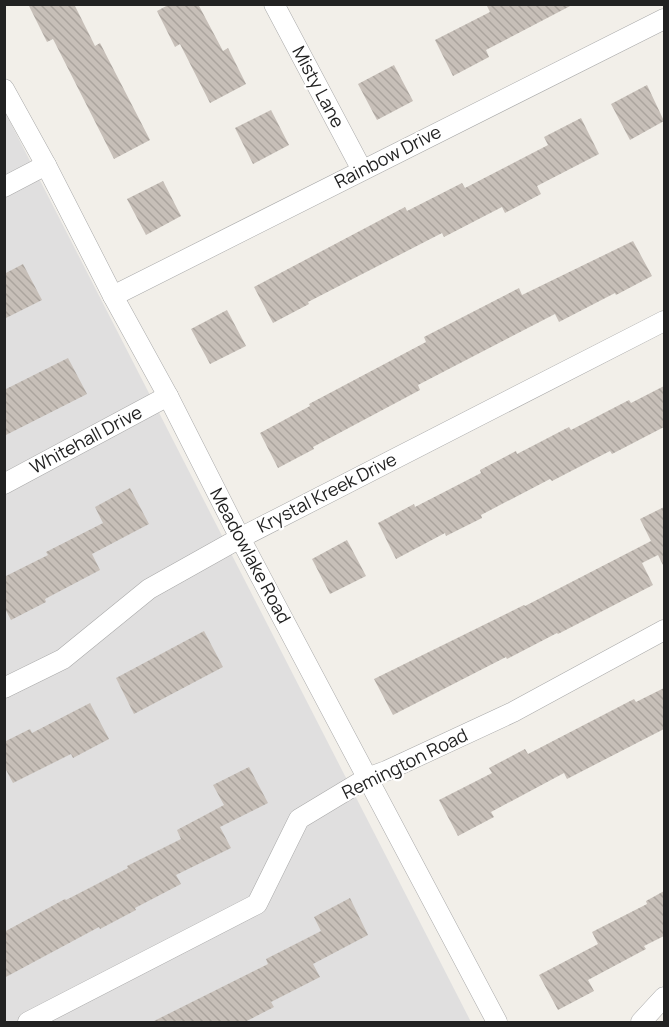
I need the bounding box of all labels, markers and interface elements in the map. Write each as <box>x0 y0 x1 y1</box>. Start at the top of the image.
street label: Misty Lane <box>287 42 350 132</box>
street label: Rainbow Drive <box>330 119 445 193</box>
street label: Whitehall Drive <box>25 399 146 479</box>
street label: Krystal Kreek Drive <box>253 447 400 538</box>
street label: Meadowlake Road <box>205 484 297 627</box>
street label: Remington Road <box>338 722 471 804</box>

